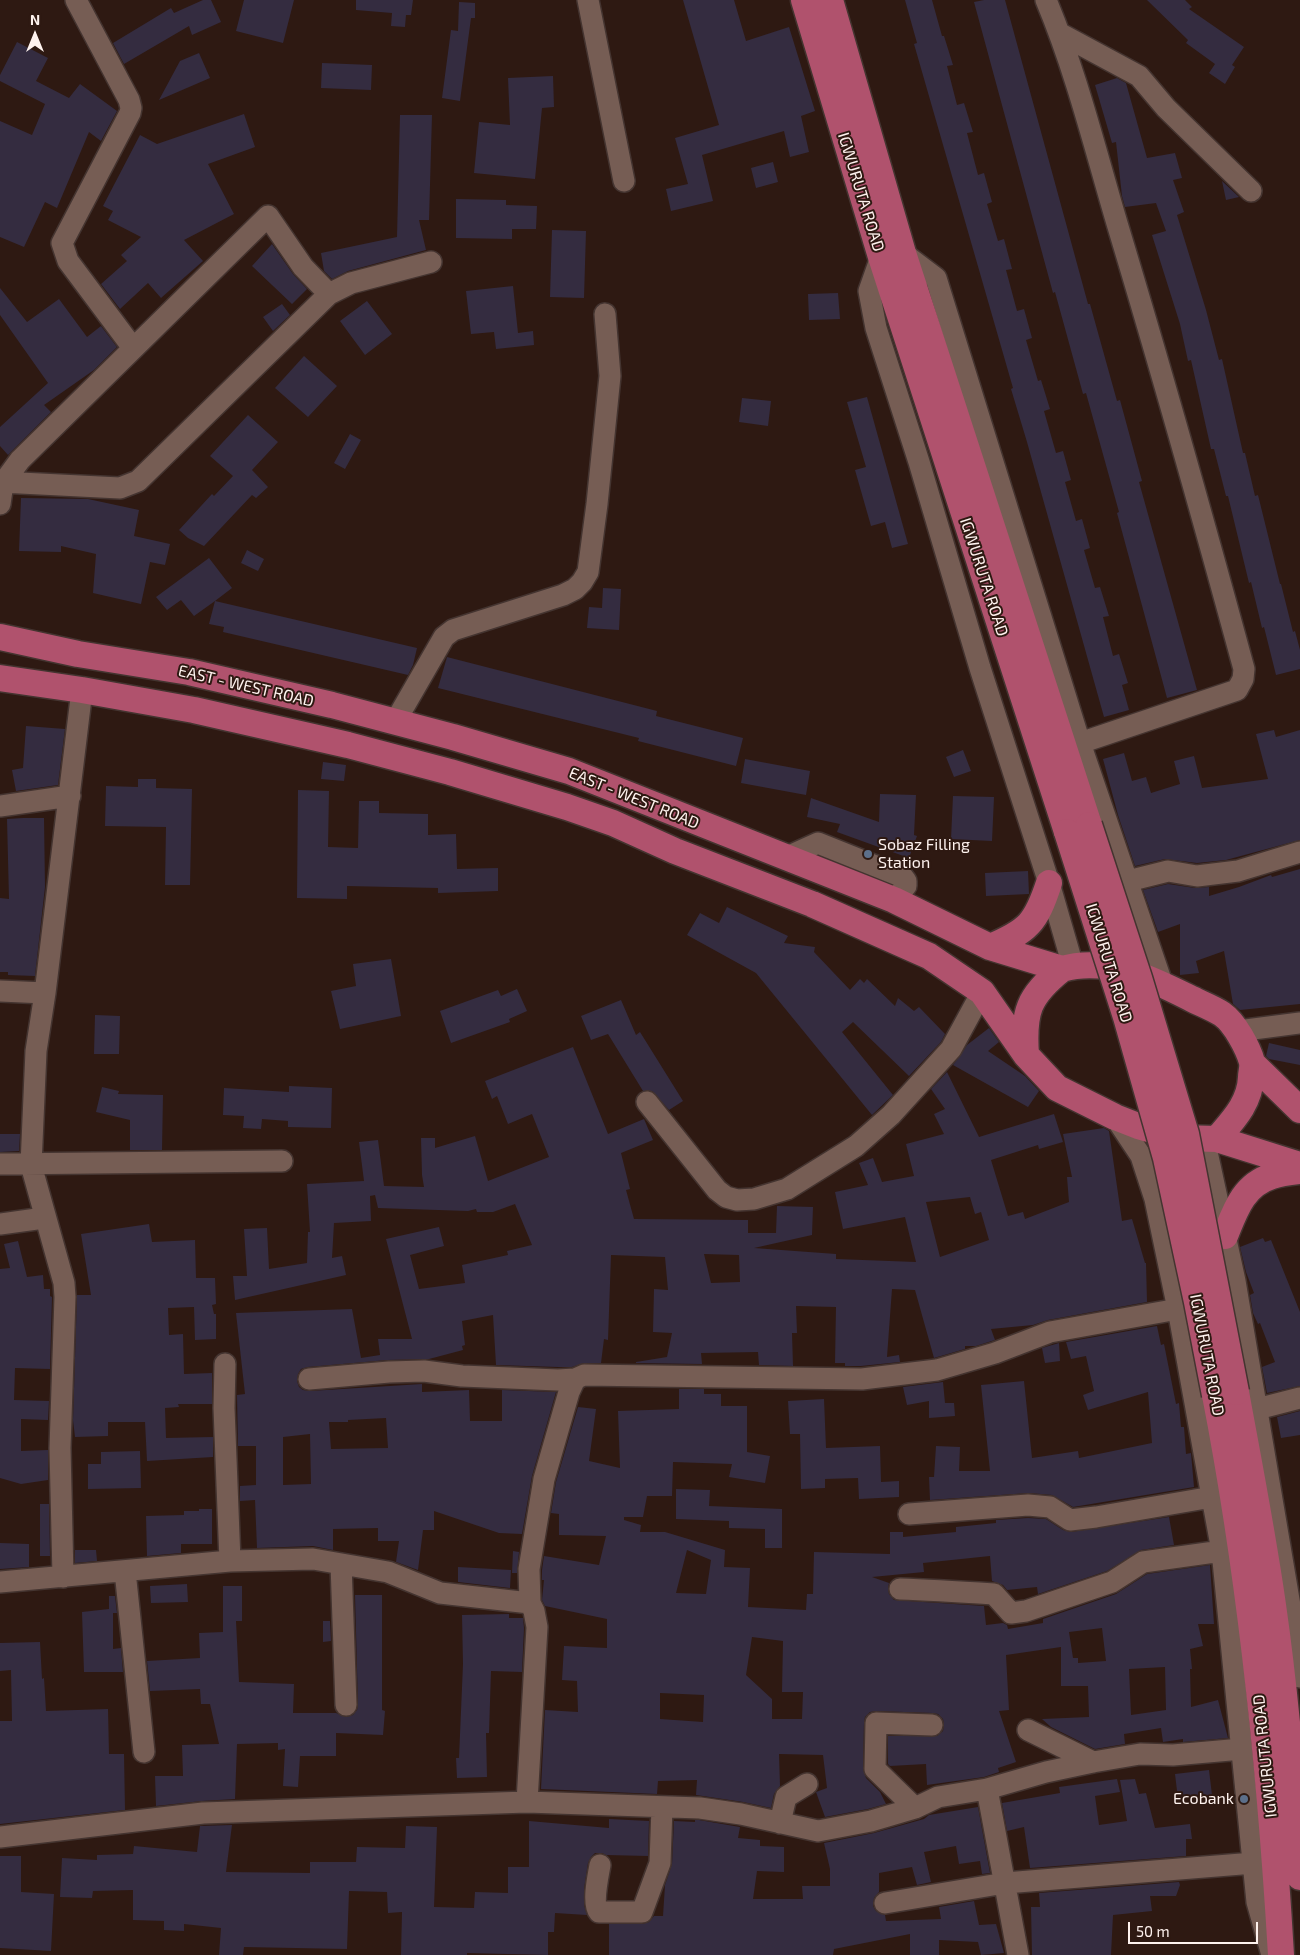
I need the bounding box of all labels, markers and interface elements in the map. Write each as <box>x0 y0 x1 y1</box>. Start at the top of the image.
north arrow <box>10 10 60 60</box>
text: N <box>30 11 40 28</box>
street label: IGWURUTA ROAD <box>834 130 888 254</box>
street label: IGWURUTA ROAD <box>956 515 1012 639</box>
street label: EAST - WEST ROAD <box>176 661 316 711</box>
street label: EAST - WEST ROAD <box>566 763 702 833</box>
place label: Sobaz Filling Station <box>878 835 970 873</box>
marker: Sobaz Filling Station <box>862 848 874 860</box>
street label: IGWURUTA ROAD <box>1082 901 1136 1025</box>
street label: IGWURUTA ROAD <box>1186 1293 1228 1417</box>
street label: IGWURUTA ROAD <box>1249 1694 1281 1818</box>
place label: Ecobank <box>1173 1789 1234 1809</box>
marker: Ecobank <box>1238 1793 1250 1805</box>
scale bar <box>1130 1912 1260 1944</box>
text: 50 m <box>1136 1922 1170 1940</box>

